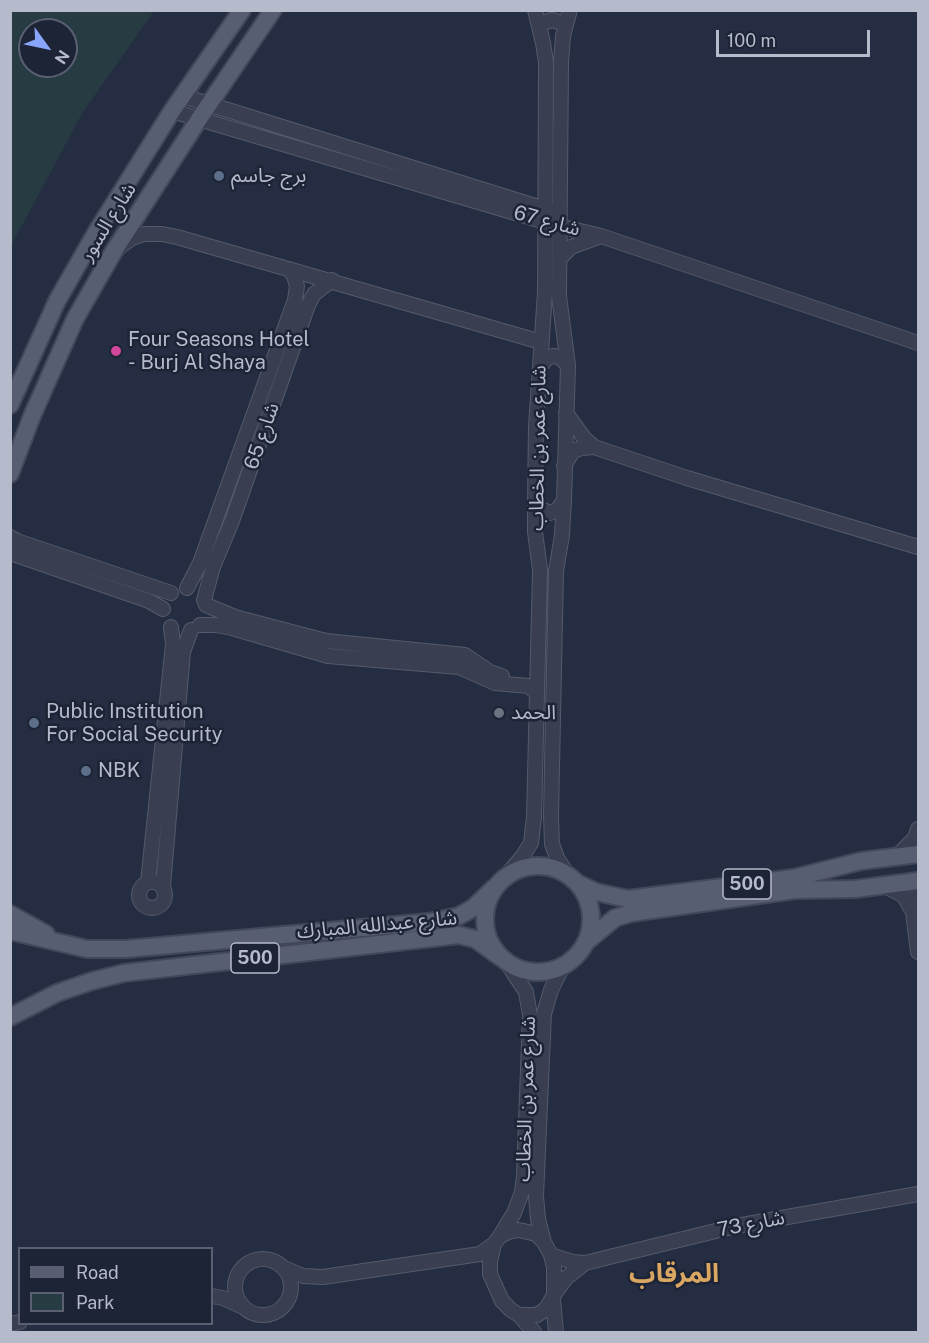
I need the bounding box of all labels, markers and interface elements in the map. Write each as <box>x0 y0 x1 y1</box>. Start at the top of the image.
north arrow <box>18 18 78 78</box>
scale bar <box>719 18 874 56</box>
text: 100 m <box>727 30 776 51</box>
text: N <box>50 47 73 67</box>
place label: برج جاسم <box>231 164 306 188</box>
marker: برج جاسم <box>212 169 226 183</box>
street label: شارع السور <box>75 179 141 265</box>
street label: شارع 67 <box>511 201 583 241</box>
place label: Four Seasons Hotel - Burj Al Shaya <box>128 328 310 375</box>
marker: Four Seasons Hotel - Burj Al Shaya <box>109 344 123 358</box>
street label: شارع عمر بن الخطاب <box>525 365 551 531</box>
street label: شارع 65 <box>239 399 285 473</box>
place label: Public Institution For Social Security <box>46 700 222 747</box>
place label: الحمد <box>511 701 556 725</box>
marker: الحمد <box>492 706 506 720</box>
marker: Public Institution For Social Security <box>27 716 41 730</box>
place label: NBK <box>98 759 140 783</box>
marker: NBK <box>79 764 93 778</box>
road number: 500 <box>723 869 771 899</box>
street label: شارع عبدالله المبارك <box>296 906 458 944</box>
road number: 500 <box>231 943 279 973</box>
street label: شارع عمر بن الخطاب <box>511 1016 541 1182</box>
street label: شارع 73 <box>715 1206 787 1242</box>
legend <box>18 1247 213 1325</box>
district label: المرقاب <box>629 1258 719 1290</box>
text: Road <box>76 1262 119 1283</box>
text: Park <box>76 1292 114 1313</box>

